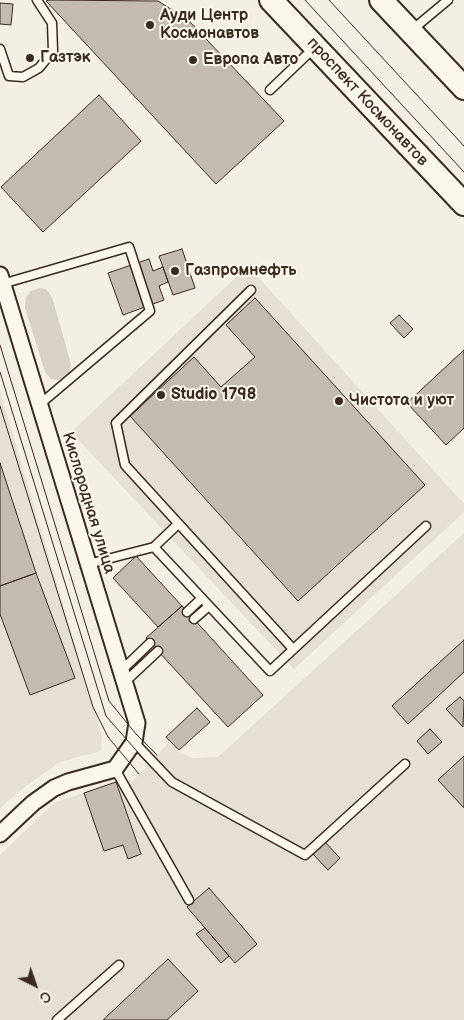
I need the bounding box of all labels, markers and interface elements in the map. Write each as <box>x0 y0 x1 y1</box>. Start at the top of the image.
place label: Ауди Центр Космонавтов <box>160 6 259 44</box>
marker: Ауди Центр Космонавтов <box>144 19 156 31</box>
street label: проспект Космонавтов <box>302 34 432 170</box>
place label: Газтэк <box>40 48 90 68</box>
place label: Европа Авто <box>203 50 298 70</box>
marker: Газтэк <box>24 52 36 64</box>
marker: Европа Авто <box>187 54 199 66</box>
place label: Газпромнефть <box>185 261 296 281</box>
marker: Газпромнефть <box>169 265 181 277</box>
place label: Studio 1798 <box>171 385 256 405</box>
marker: Studio 1798 <box>155 389 167 401</box>
place label: Чистота и уют <box>349 391 454 411</box>
marker: Чистота и уют <box>333 395 345 407</box>
street label: Кислородная улица <box>57 430 119 576</box>
north arrow <box>10 960 60 1010</box>
text: С <box>36 987 54 1006</box>

